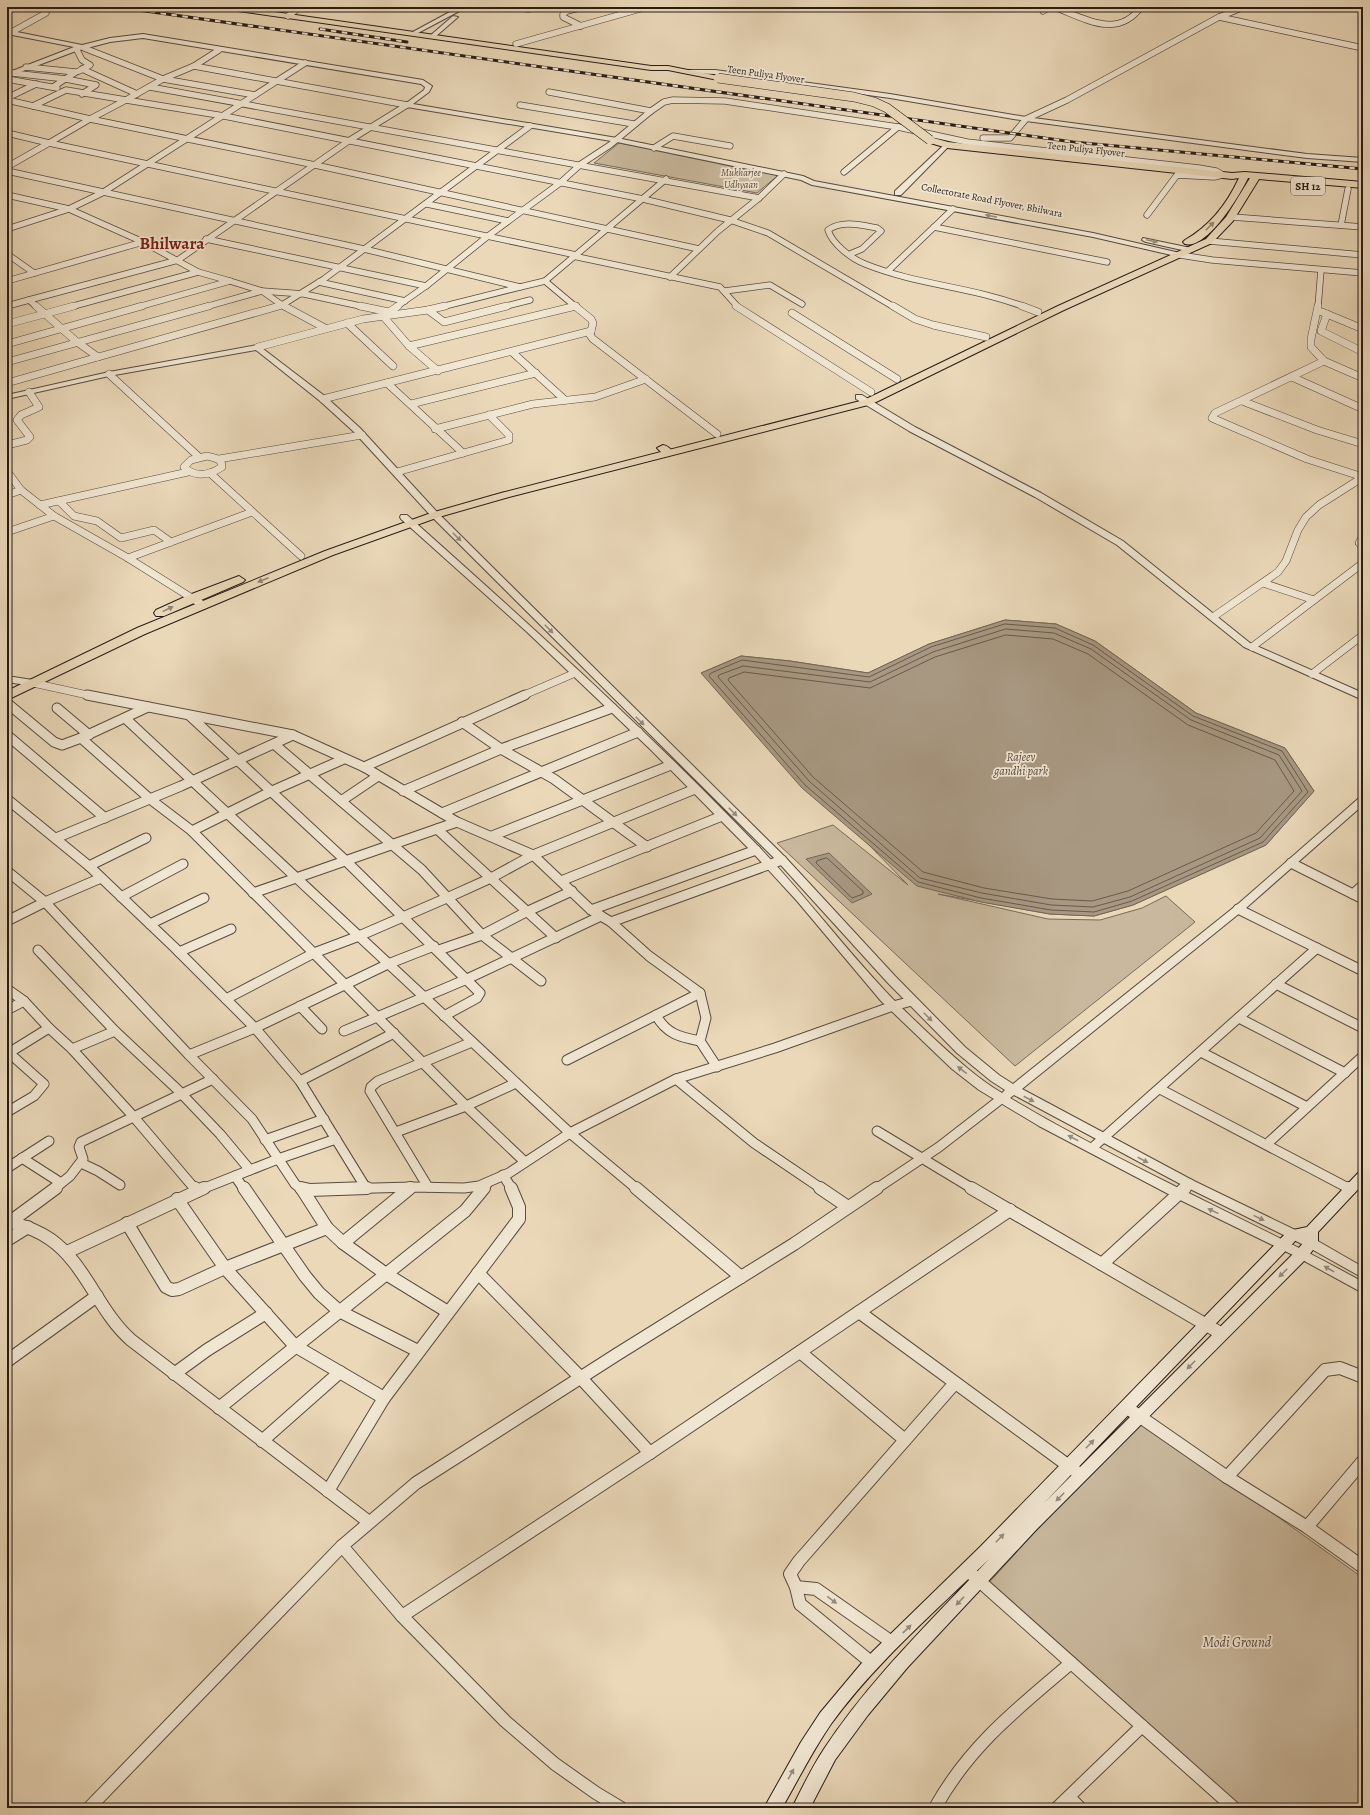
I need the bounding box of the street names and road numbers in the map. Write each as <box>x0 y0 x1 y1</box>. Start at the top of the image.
street label: Teen Puliya Flyover <box>727 62 806 86</box>
street label: Teen Puliya Flyover <box>1047 138 1125 160</box>
road number: SH 12 <box>1291 177 1325 195</box>
street label: Collectorate Road Flyover, Bhilwara <box>920 180 1064 220</box>

